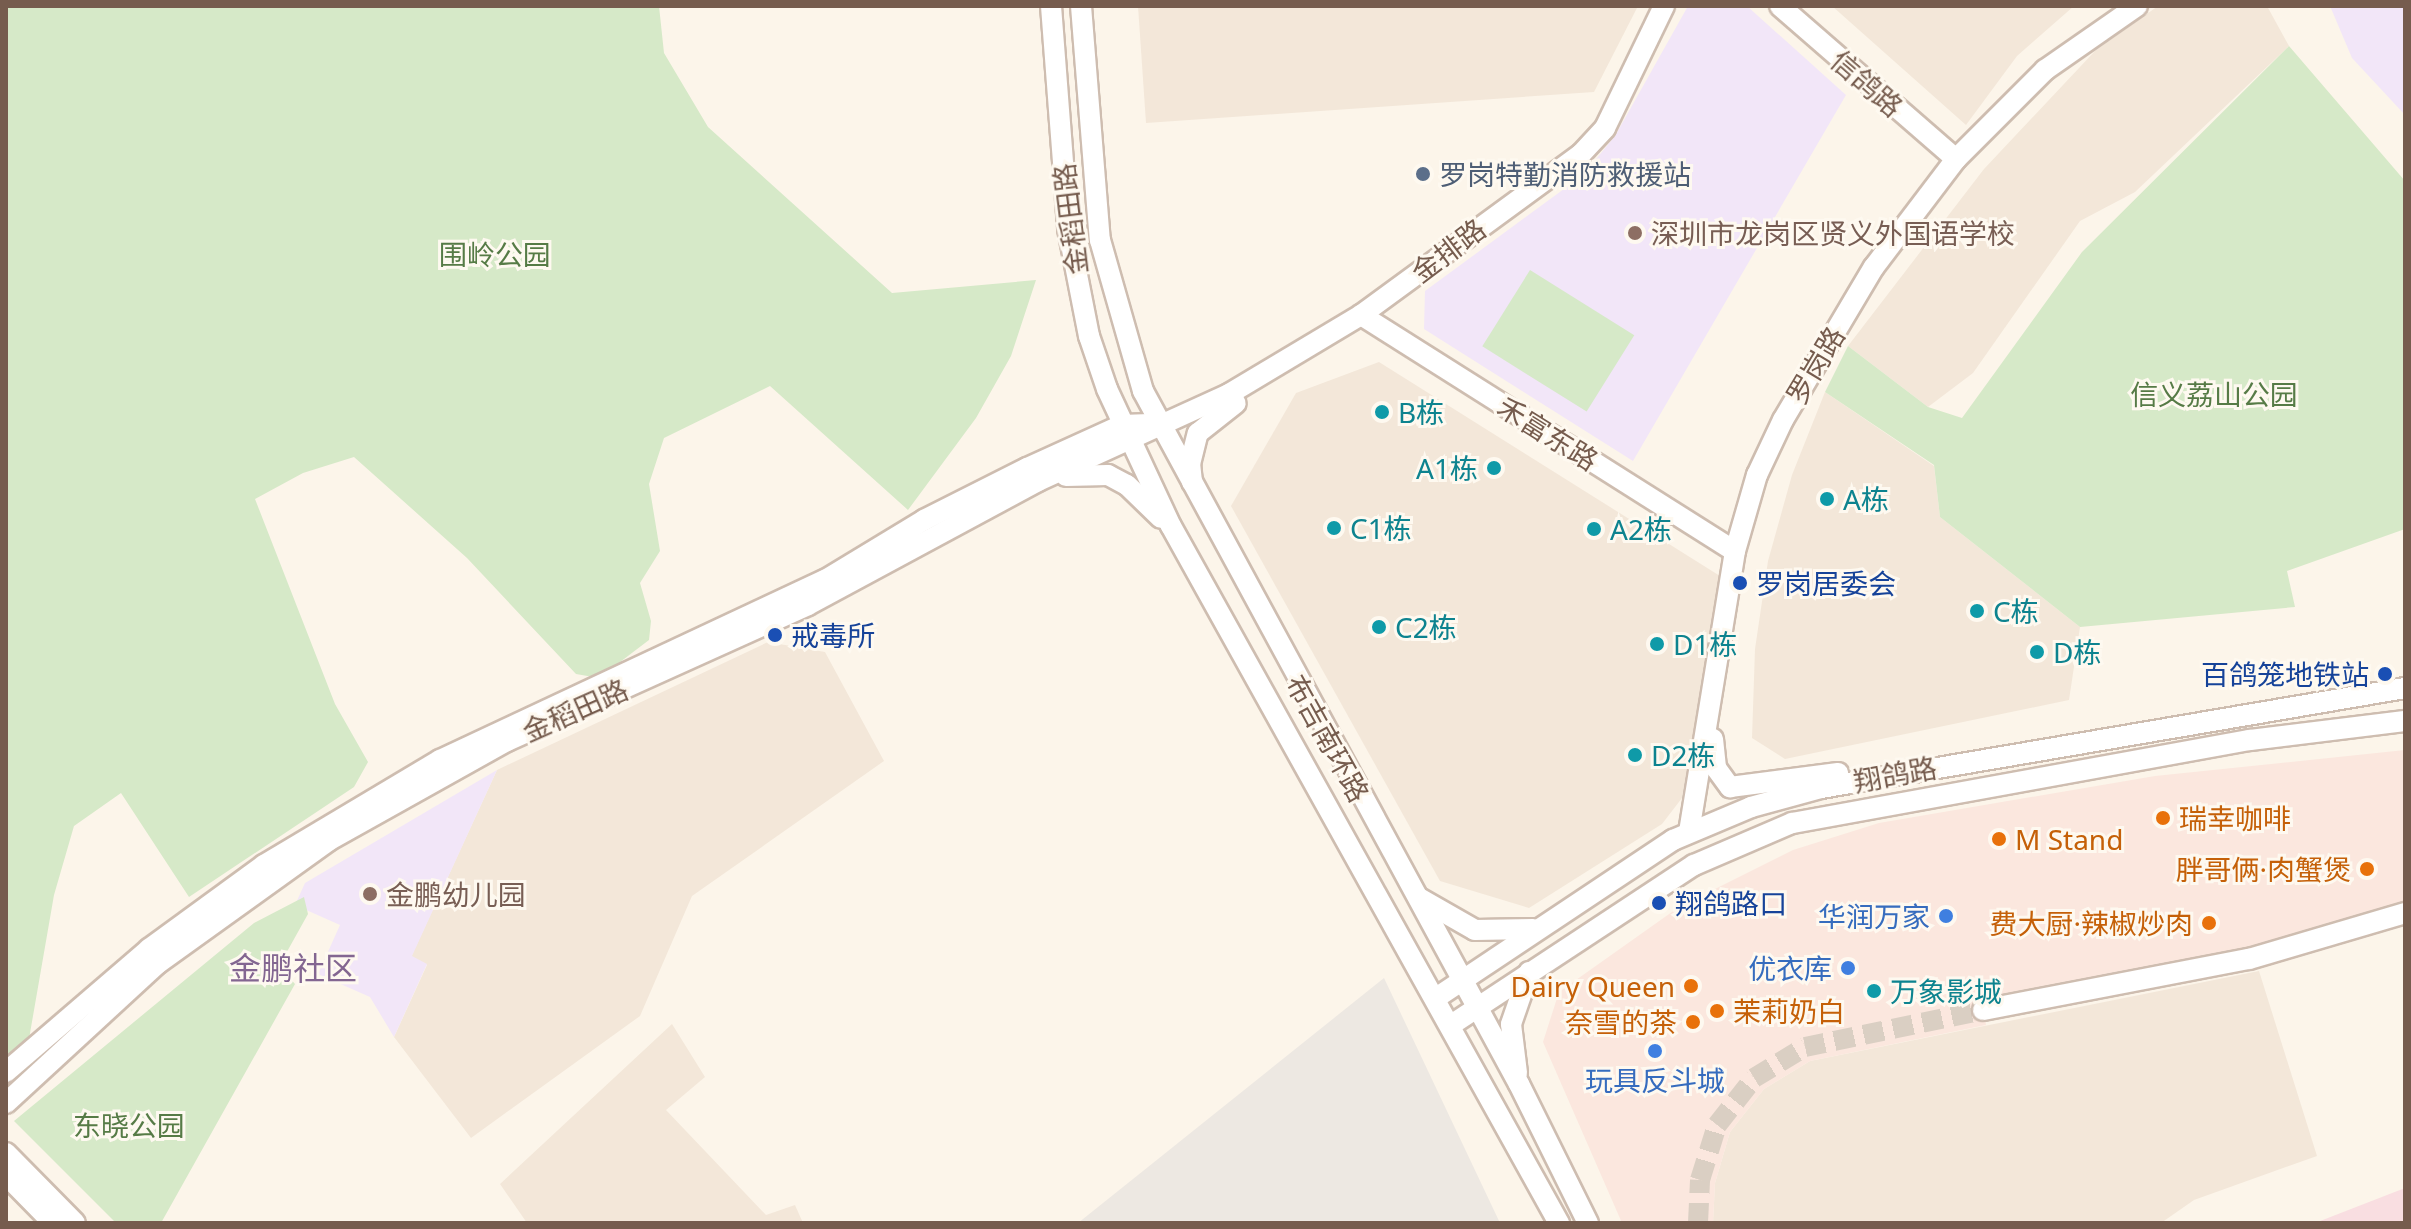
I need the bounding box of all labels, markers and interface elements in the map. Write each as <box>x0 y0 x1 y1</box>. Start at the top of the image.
street label: 信鸽路 <box>1824 43 1910 123</box>
place label: 罗岗特勤消防救援站 <box>1439 157 1691 191</box>
street label: 金稻田路 <box>1047 161 1093 277</box>
marker: 罗岗特勤消防救援站 <box>1414 165 1432 183</box>
street label: 金排路 <box>1404 211 1492 289</box>
place label: 深圳市龙岗区贤义外国语学校 <box>1651 216 2015 250</box>
marker: 深圳市龙岗区贤义外国语学校 <box>1626 224 1644 242</box>
park label: 围岭公园 <box>439 237 551 271</box>
street label: 罗岗路 <box>1779 320 1851 410</box>
park label: 信义荔山公园 <box>2130 377 2298 411</box>
street label: 禾富东路 <box>1492 389 1604 477</box>
place label: B栋 <box>1398 395 1444 429</box>
marker: B栋 <box>1373 403 1391 421</box>
place label: A1栋 <box>1416 451 1478 485</box>
marker: A1栋 <box>1485 459 1503 477</box>
place label: A栋 <box>1843 482 1889 516</box>
marker: A栋 <box>1818 490 1836 508</box>
place label: C1栋 <box>1350 511 1412 545</box>
place label: A2栋 <box>1610 512 1672 546</box>
marker: C1栋 <box>1325 519 1343 537</box>
marker: A2栋 <box>1585 520 1603 538</box>
place label: 罗岗居委会 <box>1756 566 1896 600</box>
marker: 罗岗居委会 <box>1731 574 1749 592</box>
place label: C栋 <box>1993 594 2039 628</box>
marker: C栋 <box>1968 602 1986 620</box>
place label: C2栋 <box>1395 610 1457 644</box>
place label: 戒毒所 <box>791 618 875 652</box>
marker: C2栋 <box>1370 618 1388 636</box>
marker: 戒毒所 <box>766 626 784 644</box>
place label: D1栋 <box>1673 627 1737 661</box>
marker: D1栋 <box>1648 635 1666 653</box>
place label: D栋 <box>2053 635 2101 669</box>
marker: D栋 <box>2028 643 2046 661</box>
place label: 百鸽笼地铁站 <box>2201 657 2369 691</box>
marker: 百鸽笼地铁站 <box>2376 665 2394 683</box>
street label: 布吉南环路 <box>1279 669 1377 807</box>
street label: 金稻田路 <box>517 672 633 748</box>
place label: D2栋 <box>1651 738 1715 772</box>
marker: D2栋 <box>1626 746 1644 764</box>
street label: 翔鸽路 <box>1851 750 1939 798</box>
place label: 瑞幸咖啡 <box>2179 801 2291 835</box>
marker: 瑞幸咖啡 <box>2154 809 2172 827</box>
place label: M Stand <box>2015 822 2123 856</box>
marker: M Stand <box>1990 830 2008 848</box>
place label: 胖哥俩·肉蟹煲 <box>2175 852 2351 886</box>
marker: 胖哥俩·肉蟹煲 <box>2358 860 2376 878</box>
place label: 金鹏幼儿园 <box>386 877 526 911</box>
marker: 金鹏幼儿园 <box>361 885 379 903</box>
place label: 翔鸽路口 <box>1675 886 1787 920</box>
marker: 翔鸽路口 <box>1650 894 1668 912</box>
place label: 华润万家 <box>1818 899 1930 933</box>
place label: 费大厨·辣椒炒肉 <box>1989 906 2193 940</box>
marker: 华润万家 <box>1937 907 1955 925</box>
marker: 费大厨·辣椒炒肉 <box>2200 914 2218 932</box>
district label: 金鹏社区 <box>229 949 357 987</box>
place label: 优衣库 <box>1748 951 1832 985</box>
marker: 优衣库 <box>1839 959 1857 977</box>
place label: Dairy Queen <box>1510 969 1675 1003</box>
place label: 万象影城 <box>1890 974 2002 1008</box>
marker: Dairy Queen <box>1682 977 1700 995</box>
marker: 万象影城 <box>1865 982 1883 1000</box>
place label: 茉莉奶白 <box>1733 994 1845 1028</box>
marker: 茉莉奶白 <box>1708 1002 1726 1020</box>
place label: 奈雪的茶 <box>1565 1005 1677 1039</box>
marker: 奈雪的茶 <box>1684 1013 1702 1031</box>
marker: 玩具反斗城 <box>1646 1042 1664 1060</box>
place label: 玩具反斗城 <box>1585 1063 1725 1097</box>
park label: 东晓公园 <box>73 1108 185 1142</box>

